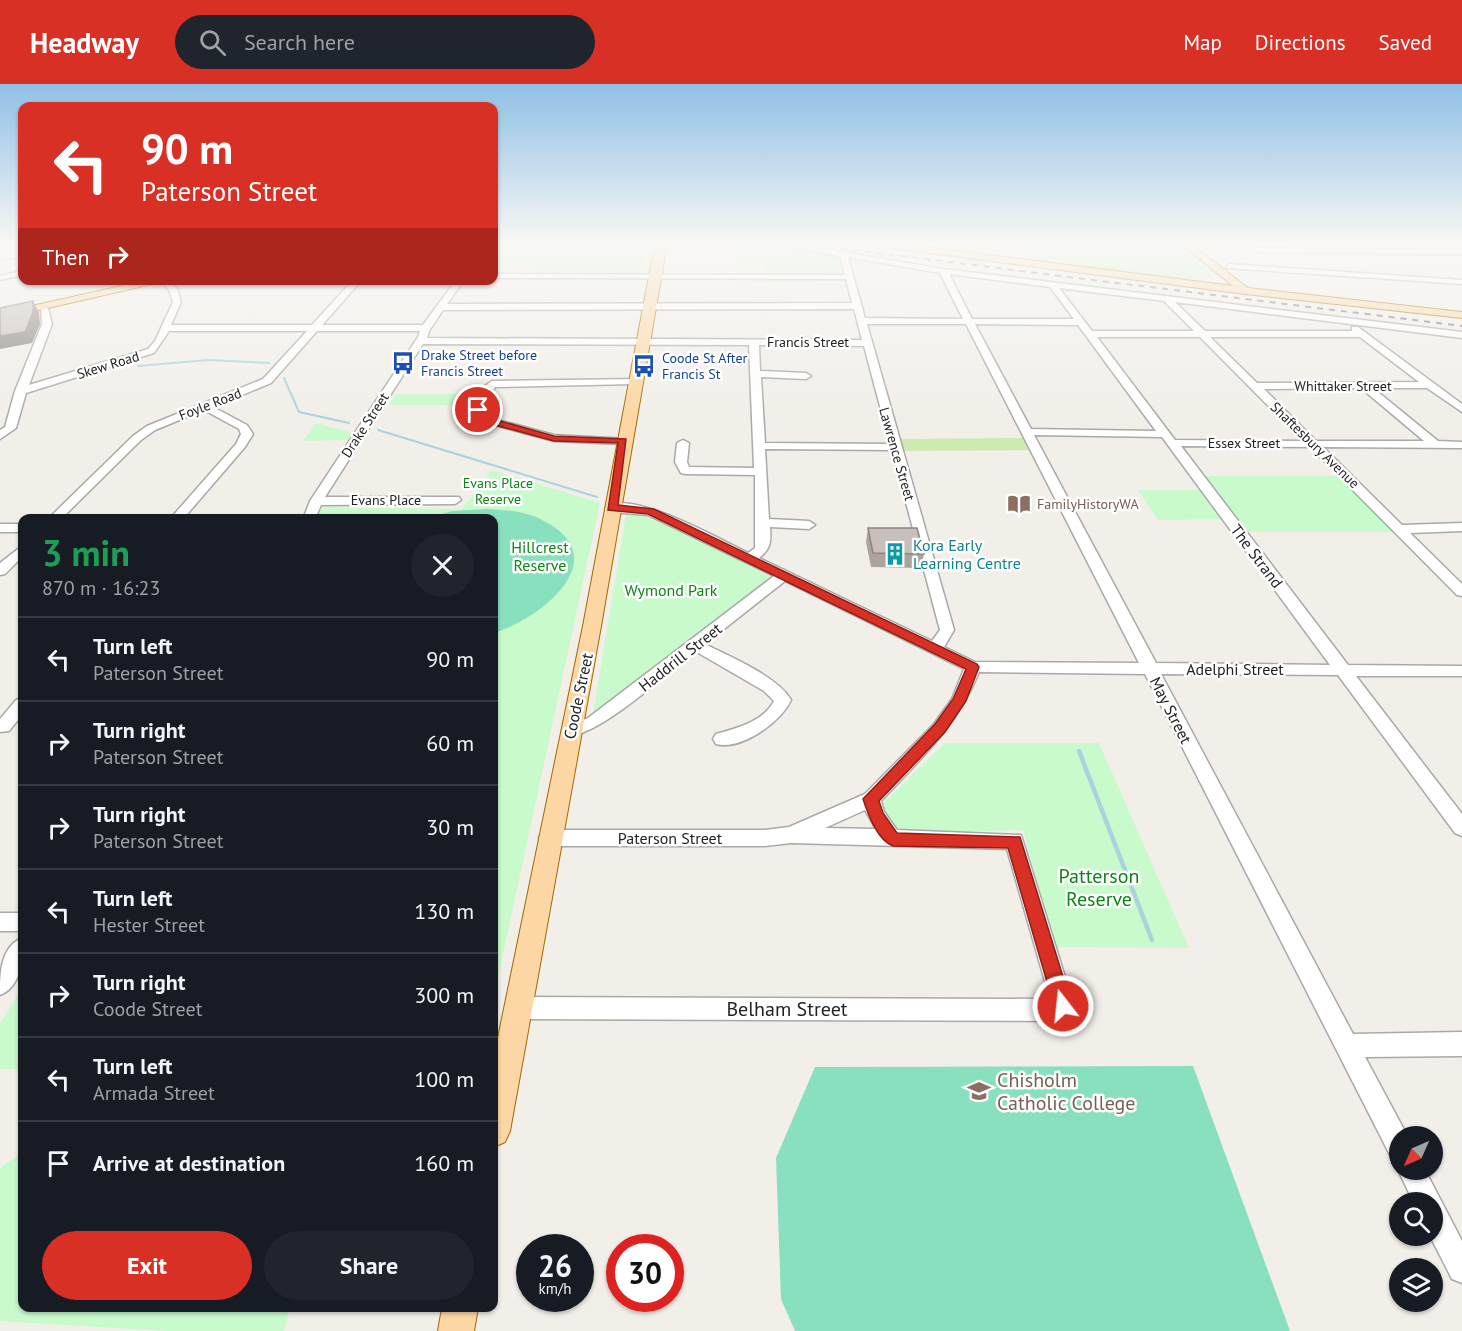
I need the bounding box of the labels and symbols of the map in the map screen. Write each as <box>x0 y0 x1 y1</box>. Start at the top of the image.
street label: Francis Street <box>767 333 849 351</box>
place label: Drake Street before Francis Street <box>421 346 537 380</box>
street label: Skew Road <box>75 347 141 383</box>
place label: Coode St After Francis St <box>662 349 747 383</box>
bus stop icon: Drake Street before Francis Street <box>390 350 416 376</box>
bus stop icon: Coode St After Francis St <box>631 353 657 379</box>
street label: Whittaker Street <box>1294 377 1392 395</box>
street label: Foyle Road <box>176 384 244 424</box>
pin <box>452 384 503 435</box>
street label: Drake Street <box>337 389 393 461</box>
street label: Shaftesbury Avenue <box>1267 398 1363 492</box>
street label: Lawrence Street <box>875 405 919 503</box>
street label: Essex Street <box>1208 434 1280 452</box>
park label: Evans Place Reserve <box>463 474 533 508</box>
street label: Evans Place <box>351 491 421 509</box>
library icon: FamilyHistoryWA <box>1006 491 1032 517</box>
place label: FamilyHistoryWA <box>1037 495 1140 513</box>
street label: The Strand <box>1227 520 1287 592</box>
place label: Kora Early Learning Centre <box>913 535 1021 573</box>
park label: Hillcrest Reserve <box>511 537 569 575</box>
building icon: Kora Early Learning Centre <box>882 541 908 567</box>
park label: Wymond Park <box>624 580 718 600</box>
street label: Haddrill Street <box>634 618 726 696</box>
street label: Coode Street <box>559 651 597 741</box>
street label: Adelphi Street <box>1186 659 1284 679</box>
street label: May Street <box>1146 673 1197 747</box>
street label: Paterson Street <box>618 828 723 848</box>
park label: Patterson Reserve <box>1059 863 1139 912</box>
position arrow <box>1031 974 1095 1038</box>
street label: Belham Street <box>726 996 848 1022</box>
place label: Chisholm Catholic College <box>997 1067 1135 1116</box>
school or university icon: Chisholm Catholic College <box>966 1078 992 1104</box>
north arrow <box>1389 1126 1443 1180</box>
speed limit sign: 30 <box>606 1234 684 1312</box>

